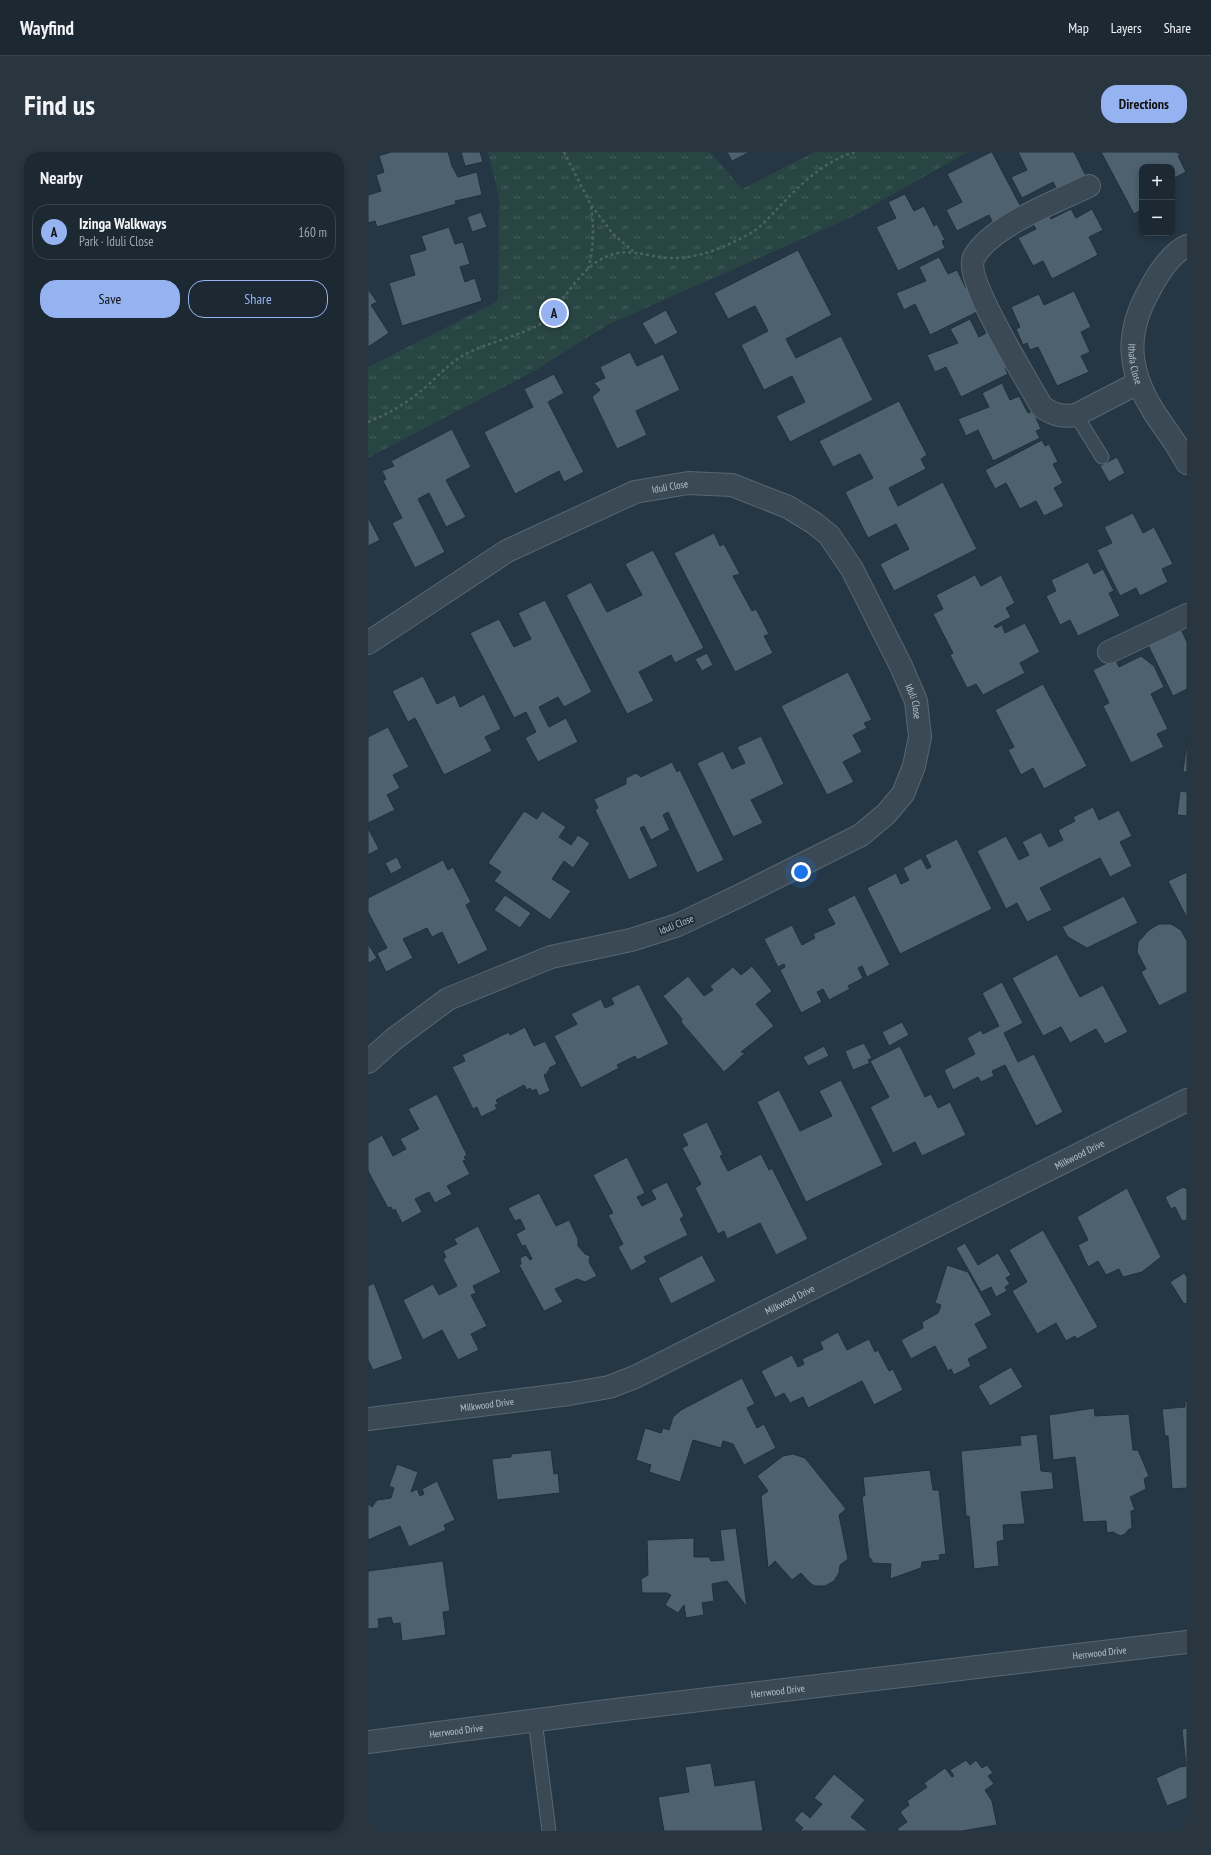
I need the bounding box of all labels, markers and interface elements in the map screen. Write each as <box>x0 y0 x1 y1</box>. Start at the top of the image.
text: Wayfind <box>20 16 74 40</box>
text: Map <box>1068 19 1089 37</box>
text: Layers <box>1111 19 1142 37</box>
text: Share <box>1164 19 1191 37</box>
button: Directions <box>1101 85 1187 123</box>
text: Find us <box>24 86 95 123</box>
map controls <box>1139 164 1175 236</box>
button: + <box>1139 164 1175 200</box>
text: Nearby <box>40 167 83 189</box>
button: − <box>1139 200 1175 236</box>
text: Izinga Walkways <box>79 214 167 233</box>
text: A <box>51 224 57 241</box>
text: 160 m <box>298 224 327 241</box>
text: Park · Iduli Close <box>79 233 154 250</box>
button: Save <box>40 280 180 318</box>
button: Share <box>188 280 328 318</box>
pin: A <box>541 298 567 328</box>
street label: Ithafa Close <box>1125 343 1145 386</box>
street label: Iduli Close <box>651 477 689 496</box>
street label: Iduli Close <box>902 682 924 720</box>
your location <box>791 862 811 882</box>
street label: Iduli Close <box>657 912 695 937</box>
street label: Milkwood Drive <box>1052 1137 1106 1172</box>
street label: Milkwood Drive <box>763 1282 817 1318</box>
street label: Milkwood Drive <box>460 1395 515 1414</box>
street label: Herrwood Drive <box>1072 1643 1127 1663</box>
street label: Herrwood Drive <box>750 1682 806 1701</box>
street label: Herrwood Drive <box>429 1721 484 1741</box>

